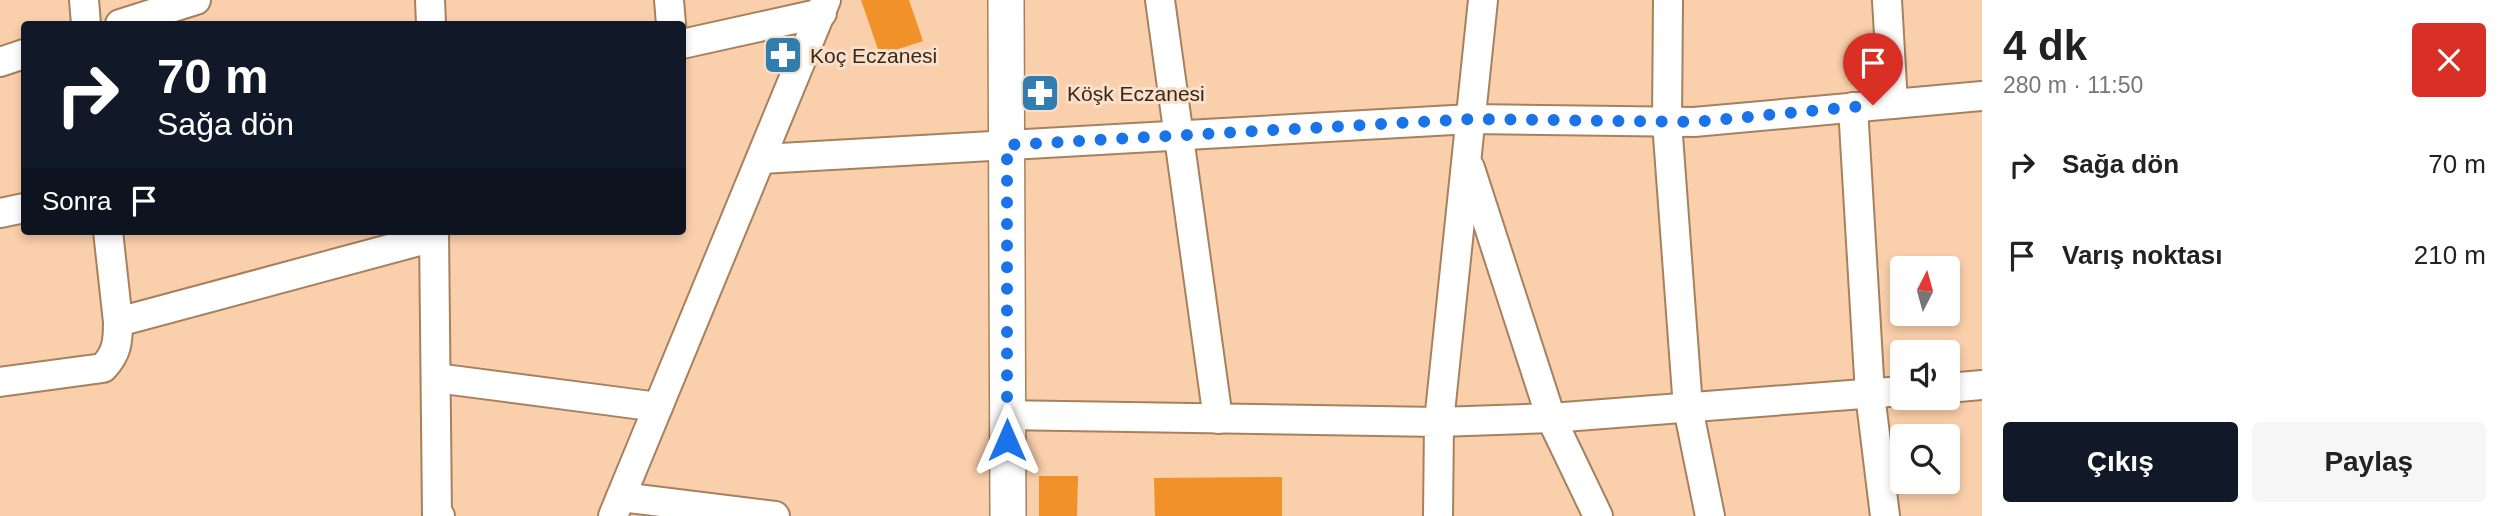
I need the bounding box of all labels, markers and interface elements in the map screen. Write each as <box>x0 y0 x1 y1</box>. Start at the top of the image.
text: 4 dk <box>2003 22 2087 69</box>
button: close <box>2412 23 2486 97</box>
pin <box>1843 33 1903 105</box>
pharmacy icon: Koç Eczanesi <box>762 34 804 76</box>
place label: Koç Eczanesi <box>810 44 937 67</box>
icon: arrive <box>1854 44 1892 82</box>
icon: right <box>42 49 133 140</box>
text: 70 m <box>157 49 269 103</box>
pharmacy icon: Köşk Eczanesi <box>1019 72 1061 114</box>
text: 280 m · 11:50 <box>2003 72 2143 98</box>
place label: Köşk Eczanesi <box>1067 82 1205 105</box>
text: Sağa dön <box>157 106 294 142</box>
icon: right <box>2003 146 2041 184</box>
text: Sağa dön <box>2062 149 2179 179</box>
text: 70 m <box>2428 149 2486 179</box>
icon: arrive <box>125 182 163 220</box>
text: Sonra <box>42 186 111 216</box>
icon: arrive <box>2003 237 2041 275</box>
text: Varış noktası <box>2062 240 2222 270</box>
text: 210 m <box>2414 240 2486 270</box>
north arrow <box>1890 256 1960 326</box>
map controls <box>1890 256 1960 494</box>
button: sound <box>1890 340 1960 410</box>
position arrow <box>970 403 1044 477</box>
button: Çıkış <box>2003 422 2238 502</box>
button: Paylaş <box>2252 422 2486 502</box>
button: search <box>1890 424 1960 494</box>

